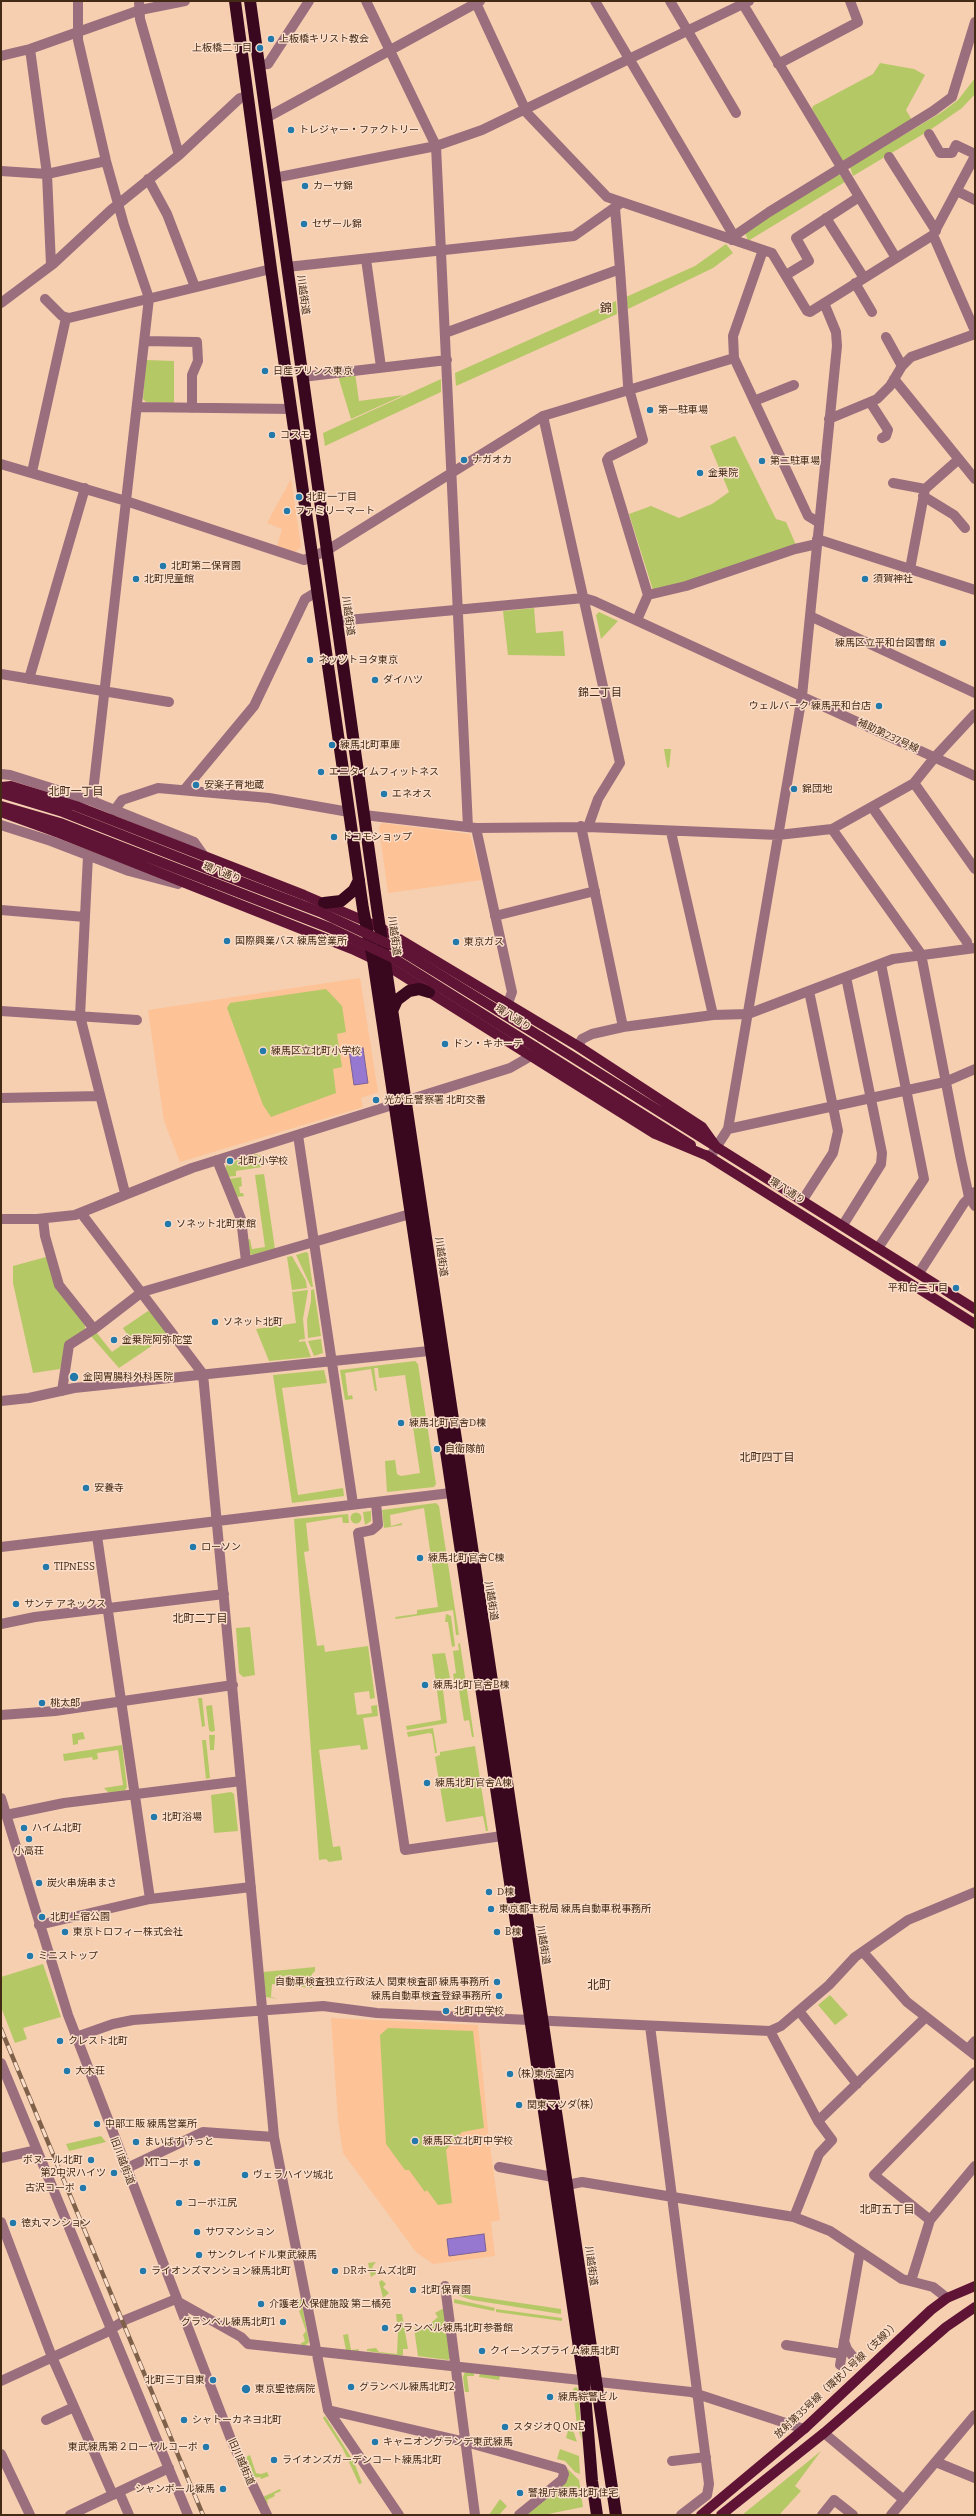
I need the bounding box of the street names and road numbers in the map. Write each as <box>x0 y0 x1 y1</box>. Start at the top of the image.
street label: 川越街道 <box>294 274 312 316</box>
street label: 川越街道 <box>339 595 357 637</box>
street label: 補助第237号線 <box>855 717 921 755</box>
street label: 環八通り <box>201 860 243 886</box>
street label: 川越街道 <box>385 915 403 957</box>
street label: 環八通り <box>493 1002 533 1034</box>
street label: 環八通り <box>767 1175 807 1207</box>
street label: 川越街道 <box>432 1236 450 1278</box>
street label: 川越街道 <box>482 1580 500 1622</box>
street label: 川越街道 <box>534 1924 552 1966</box>
street label: 旧川越街道 <box>107 2136 137 2186</box>
street label: 川越街道 <box>582 2245 600 2287</box>
street label: 放射第35号線（環状八号線（支線）） <box>772 2319 902 2441</box>
street label: 旧川越街道 <box>225 2437 257 2487</box>

